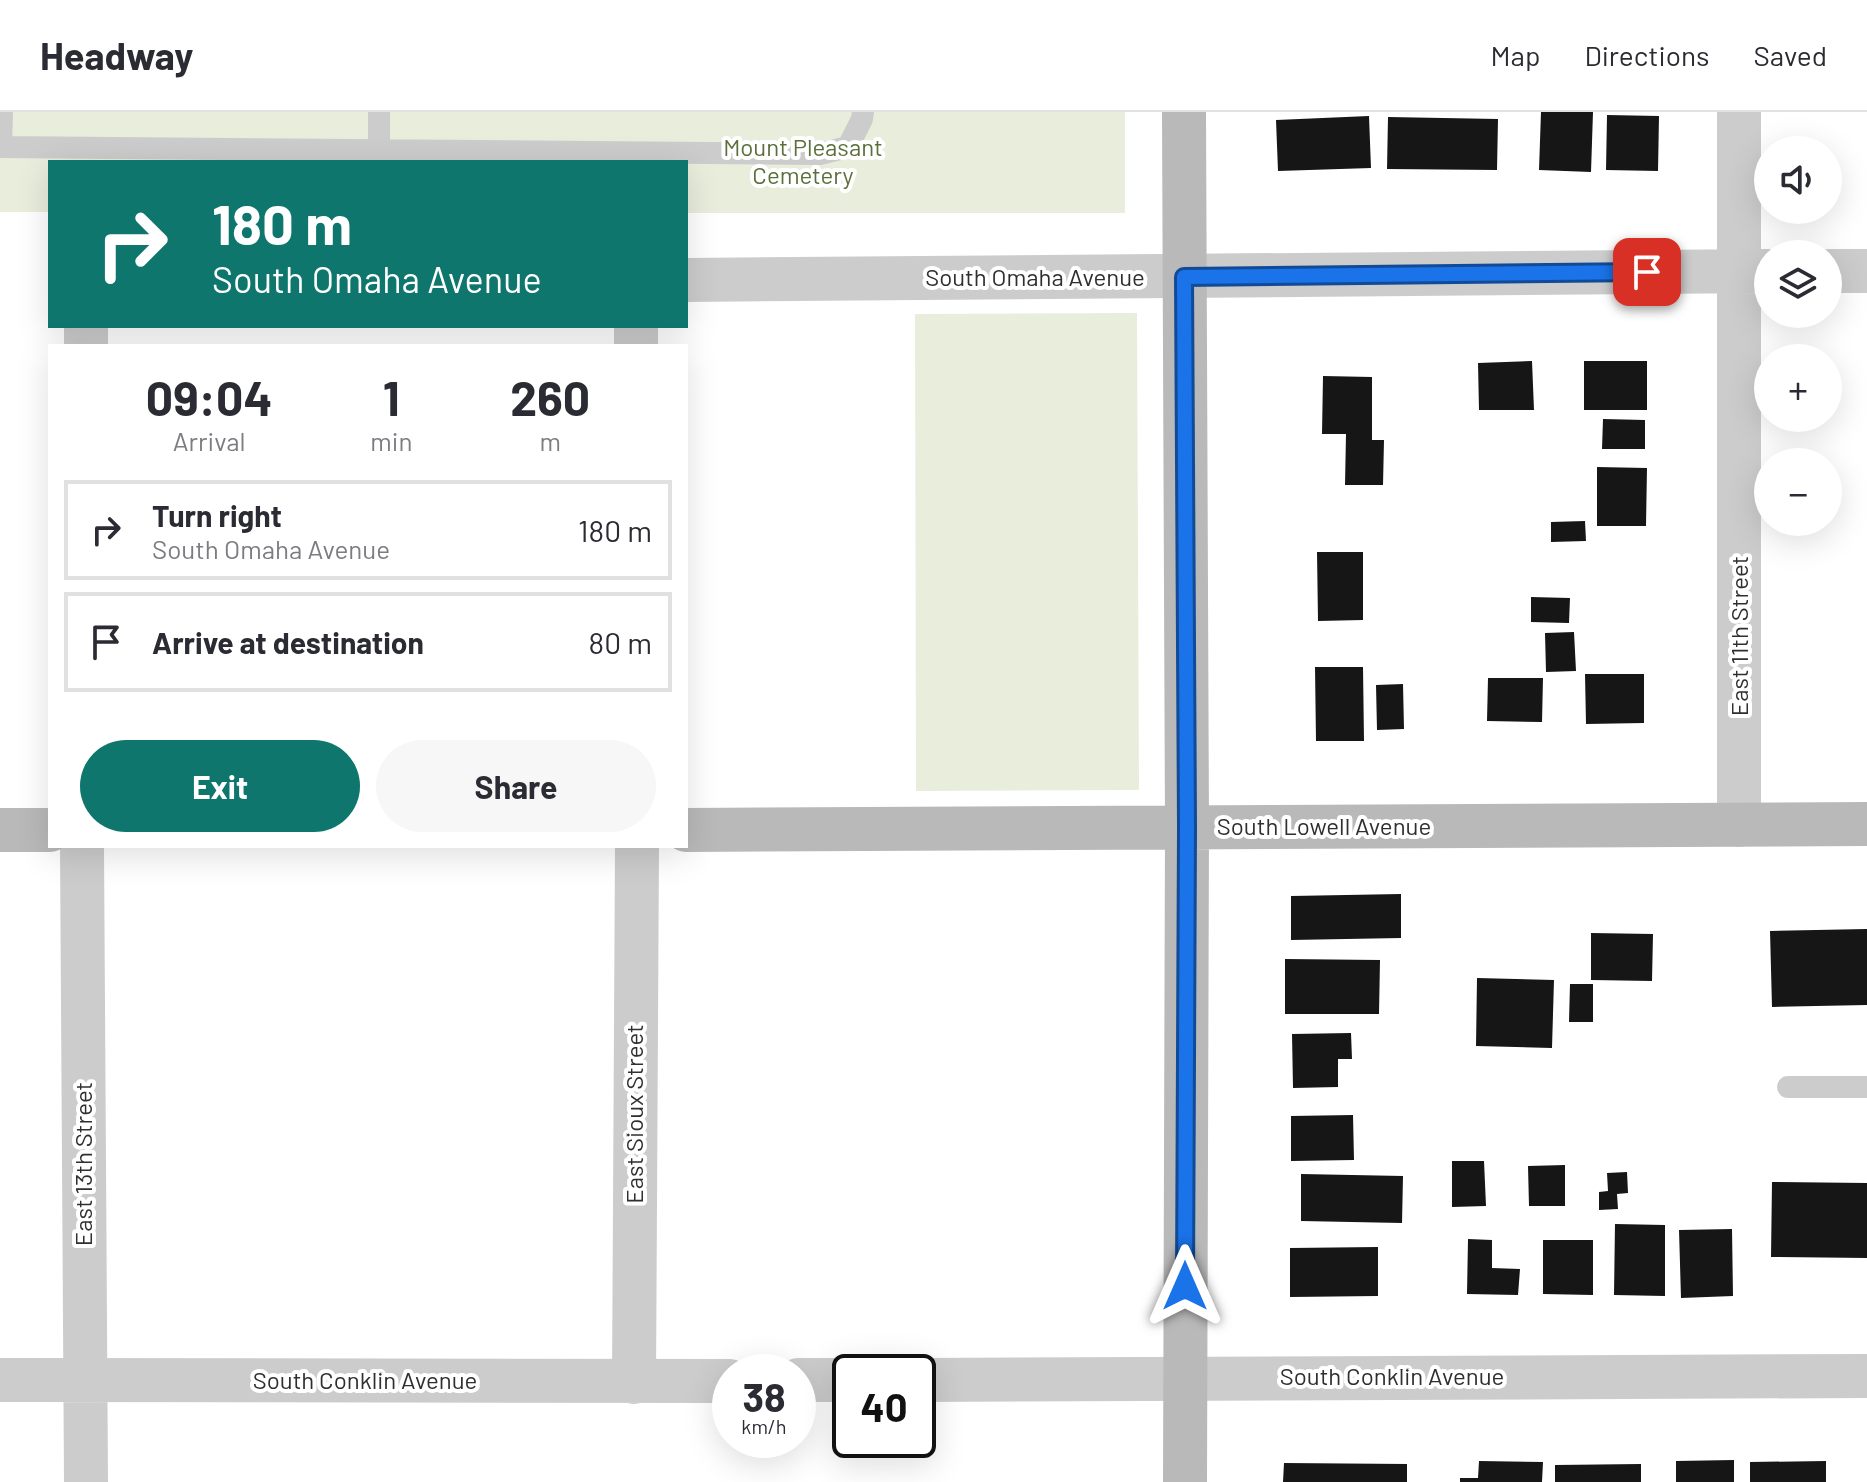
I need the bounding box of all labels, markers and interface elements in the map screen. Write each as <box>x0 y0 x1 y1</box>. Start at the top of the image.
text: Headway <box>40 32 193 78</box>
text: Map <box>1491 38 1540 72</box>
text: Directions <box>1584 38 1710 72</box>
text: Saved <box>1754 38 1827 72</box>
park label: Mount Pleasant Cemetery <box>723 132 883 189</box>
map controls <box>1754 136 1842 536</box>
button: sound <box>1754 136 1842 224</box>
text: 180 m <box>212 189 352 256</box>
icon: right <box>80 192 184 296</box>
pin <box>1613 238 1681 306</box>
button: layers <box>1754 240 1842 328</box>
icon: arrive <box>1625 250 1669 294</box>
text: South Omaha Avenue <box>212 257 542 300</box>
street label: South Omaha Avenue <box>925 262 1145 291</box>
button: + <box>1754 344 1842 432</box>
text: 09:04 <box>146 368 273 426</box>
text: 1 <box>383 368 400 426</box>
text: 260 <box>510 368 590 426</box>
text: Arrival <box>173 425 245 456</box>
text: min <box>370 425 412 456</box>
text: m <box>539 425 561 456</box>
button: − <box>1754 448 1842 536</box>
text: Turn right <box>152 497 282 533</box>
icon: right <box>84 508 128 552</box>
text: 180 m <box>578 512 652 548</box>
text: South Omaha Avenue <box>152 533 390 564</box>
street label: East 11th Street <box>1724 556 1753 716</box>
icon: arrive <box>84 620 128 664</box>
text: Arrive at destination <box>152 624 424 660</box>
text: 80 m <box>589 624 652 660</box>
button: Exit <box>80 740 360 832</box>
button: Share <box>376 740 656 832</box>
street label: South Lowell Avenue <box>1217 811 1431 840</box>
street label: East Sioux Street <box>619 1024 648 1204</box>
street label: East 13th Street <box>68 1082 97 1246</box>
position arrow <box>1143 1244 1227 1328</box>
speed limit sign: 40 <box>832 1354 936 1458</box>
street label: South Conklin Avenue <box>1280 1361 1504 1390</box>
street label: South Conklin Avenue <box>253 1365 477 1394</box>
text: 38 <box>742 1372 786 1420</box>
text: km/h <box>741 1414 787 1438</box>

